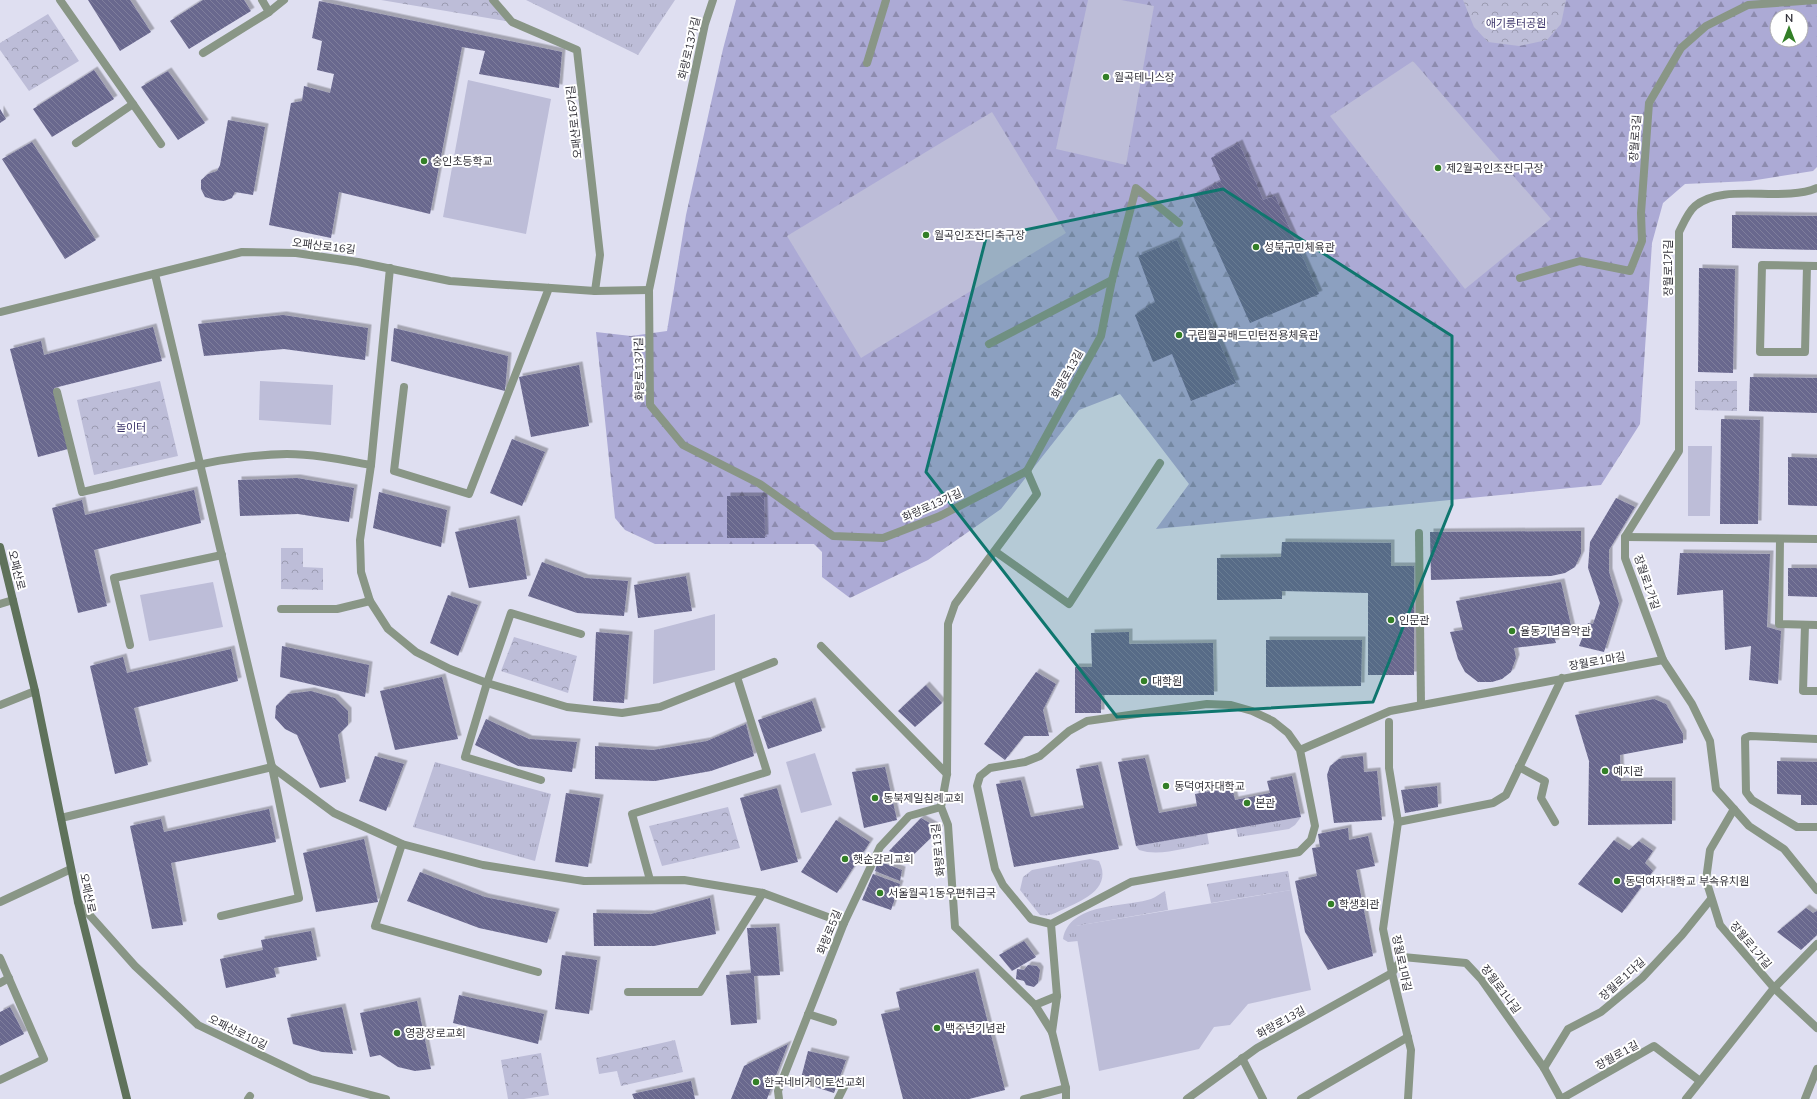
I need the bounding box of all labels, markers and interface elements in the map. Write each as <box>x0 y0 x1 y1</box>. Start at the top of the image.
north arrow <box>1769 8 1809 48</box>
text: N <box>1785 11 1793 26</box>
street label: 화랑로13가길 <box>675 15 704 81</box>
park label: 애기릉터공원 <box>1486 16 1546 31</box>
place label: 월곡테니스장 <box>1114 70 1175 85</box>
marker: 월곡테니스장 <box>1101 72 1111 82</box>
street label: 오패산로16가길 <box>563 84 586 159</box>
street label: 장월로3길 <box>1626 114 1645 162</box>
place label: 숭인초등학교 <box>432 154 493 169</box>
marker: 숭인초등학교 <box>419 156 429 166</box>
place label: 제2월곡인조잔디구장 <box>1446 161 1544 176</box>
marker: 제2월곡인조잔디구장 <box>1433 163 1443 173</box>
place label: 월곡인조잔디축구장 <box>934 228 1025 243</box>
marker: 월곡인조잔디축구장 <box>921 230 931 240</box>
street label: 오패산로16길 <box>291 235 357 258</box>
street label: 장월로1가길 <box>1661 239 1676 297</box>
place label: 성북구민체육관 <box>1264 240 1335 255</box>
marker: 성북구민체육관 <box>1251 242 1261 252</box>
place label: 구립월곡배드민턴전용체육관 <box>1187 328 1319 343</box>
marker: 구립월곡배드민턴전용체육관 <box>1174 330 1184 340</box>
street label: 화랑로13가길 <box>631 337 648 401</box>
street label: 화랑로13길 <box>1048 347 1087 401</box>
park label: 놀이터 <box>116 420 146 435</box>
street label: 화랑로13가길 <box>900 486 964 525</box>
street label: 오패산로 <box>4 549 29 592</box>
street label: 장월로1가길 <box>1630 553 1663 612</box>
place label: 인문관 <box>1399 613 1429 628</box>
marker: 인문관 <box>1386 615 1396 625</box>
place label: 율동기념음악관 <box>1520 624 1591 639</box>
marker: 율동기념음악관 <box>1507 626 1517 636</box>
street label: 장월로1마길 <box>1568 649 1627 674</box>
place label: 대학원 <box>1152 674 1182 689</box>
marker: 대학원 <box>1139 676 1149 686</box>
place label: 예지관 <box>1613 764 1643 779</box>
marker: 예지관 <box>1600 766 1610 776</box>
place label: 동덕여자대학교 <box>1174 779 1245 794</box>
marker: 동덕여자대학교 <box>1161 781 1171 791</box>
place label: 동북제일침례교회 <box>883 791 964 806</box>
marker: 동북제일침례교회 <box>870 793 880 803</box>
place label: 본관 <box>1255 796 1275 811</box>
marker: 본관 <box>1242 798 1252 808</box>
street label: 화랑로13길 <box>928 822 949 877</box>
place label: 햇순감리교회 <box>853 852 914 867</box>
marker: 햇순감리교회 <box>840 854 850 864</box>
street label: 오패산로 <box>76 872 99 914</box>
place label: 동덕여자대학교 부속유치원 <box>1625 874 1749 889</box>
marker: 동덕여자대학교 부속유치원 <box>1612 876 1622 886</box>
place label: 서울월곡1동우편취급국 <box>888 886 996 901</box>
marker: 서울월곡1동우편취급국 <box>875 888 885 898</box>
place label: 학생회관 <box>1339 897 1379 912</box>
marker: 학생회관 <box>1326 899 1336 909</box>
street label: 화랑로5길 <box>814 908 845 957</box>
street label: 장월로1가길 <box>1726 919 1775 972</box>
street label: 장월로1마길 <box>1388 934 1415 993</box>
street label: 장월로1다길 <box>1596 955 1649 1004</box>
street label: 장월로1나길 <box>1477 962 1524 1017</box>
street label: 화랑로13길 <box>1254 1003 1308 1042</box>
street label: 오패산로10길 <box>206 1012 270 1053</box>
place label: 백주년기념관 <box>945 1021 1006 1036</box>
marker: 백주년기념관 <box>932 1023 942 1033</box>
place label: 영광장로교회 <box>405 1026 466 1041</box>
marker: 영광장로교회 <box>392 1028 402 1038</box>
street label: 장월로1길 <box>1593 1037 1641 1073</box>
place label: 한국네비게이토선교회 <box>764 1075 865 1090</box>
marker: 한국네비게이토선교회 <box>751 1077 761 1087</box>

